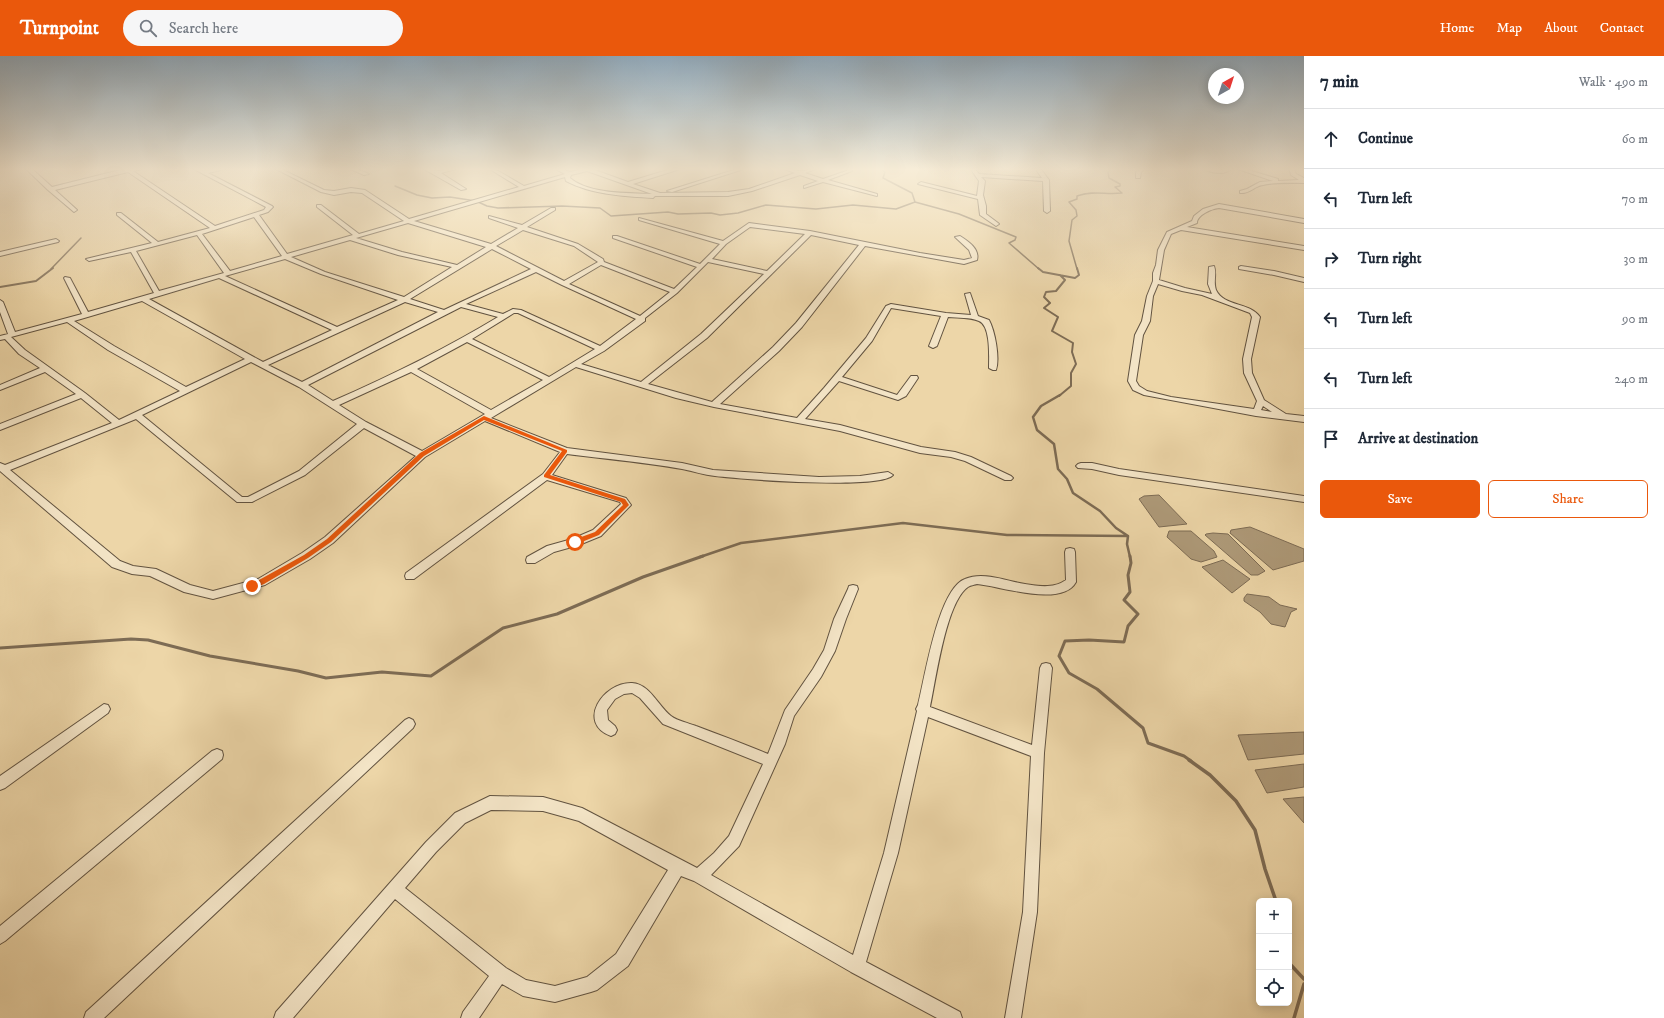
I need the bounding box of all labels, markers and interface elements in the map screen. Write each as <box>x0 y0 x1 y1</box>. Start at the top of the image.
search box <box>123 10 403 46</box>
text: Turnpoint <box>20 17 99 40</box>
icon: search <box>137 17 159 39</box>
text: Search here <box>169 19 238 38</box>
text: Home <box>1440 19 1474 37</box>
text: Map <box>1496 19 1522 37</box>
text: About <box>1544 19 1578 37</box>
text: Contact <box>1600 19 1644 37</box>
north arrow <box>1208 68 1244 104</box>
text: 7 min <box>1320 71 1359 93</box>
text: Walk · 490 m <box>1579 74 1648 90</box>
icon: ahead <box>1320 128 1342 150</box>
text: Continue <box>1358 129 1413 148</box>
text: 60 m <box>1622 131 1648 147</box>
icon: left <box>1320 188 1342 210</box>
text: Turn left <box>1358 189 1412 208</box>
text: 70 m <box>1622 191 1648 207</box>
icon: right <box>1320 248 1342 270</box>
text: Turn right <box>1358 249 1421 268</box>
text: 30 m <box>1624 251 1648 267</box>
icon: left <box>1320 308 1342 330</box>
text: Turn left <box>1358 309 1412 328</box>
text: 90 m <box>1622 311 1648 327</box>
icon: left <box>1320 368 1342 390</box>
text: Turn left <box>1358 369 1412 388</box>
text: 240 m <box>1615 371 1648 387</box>
icon: arrive <box>1320 428 1342 450</box>
text: Arrive at destination <box>1358 429 1478 448</box>
button: Save <box>1320 480 1480 518</box>
button: Share <box>1488 480 1648 518</box>
route start <box>566 533 584 551</box>
route end <box>243 577 261 595</box>
map controls <box>1256 898 1292 1006</box>
button: + <box>1256 898 1292 934</box>
button: − <box>1256 934 1292 970</box>
button: locate <box>1256 970 1292 1006</box>

